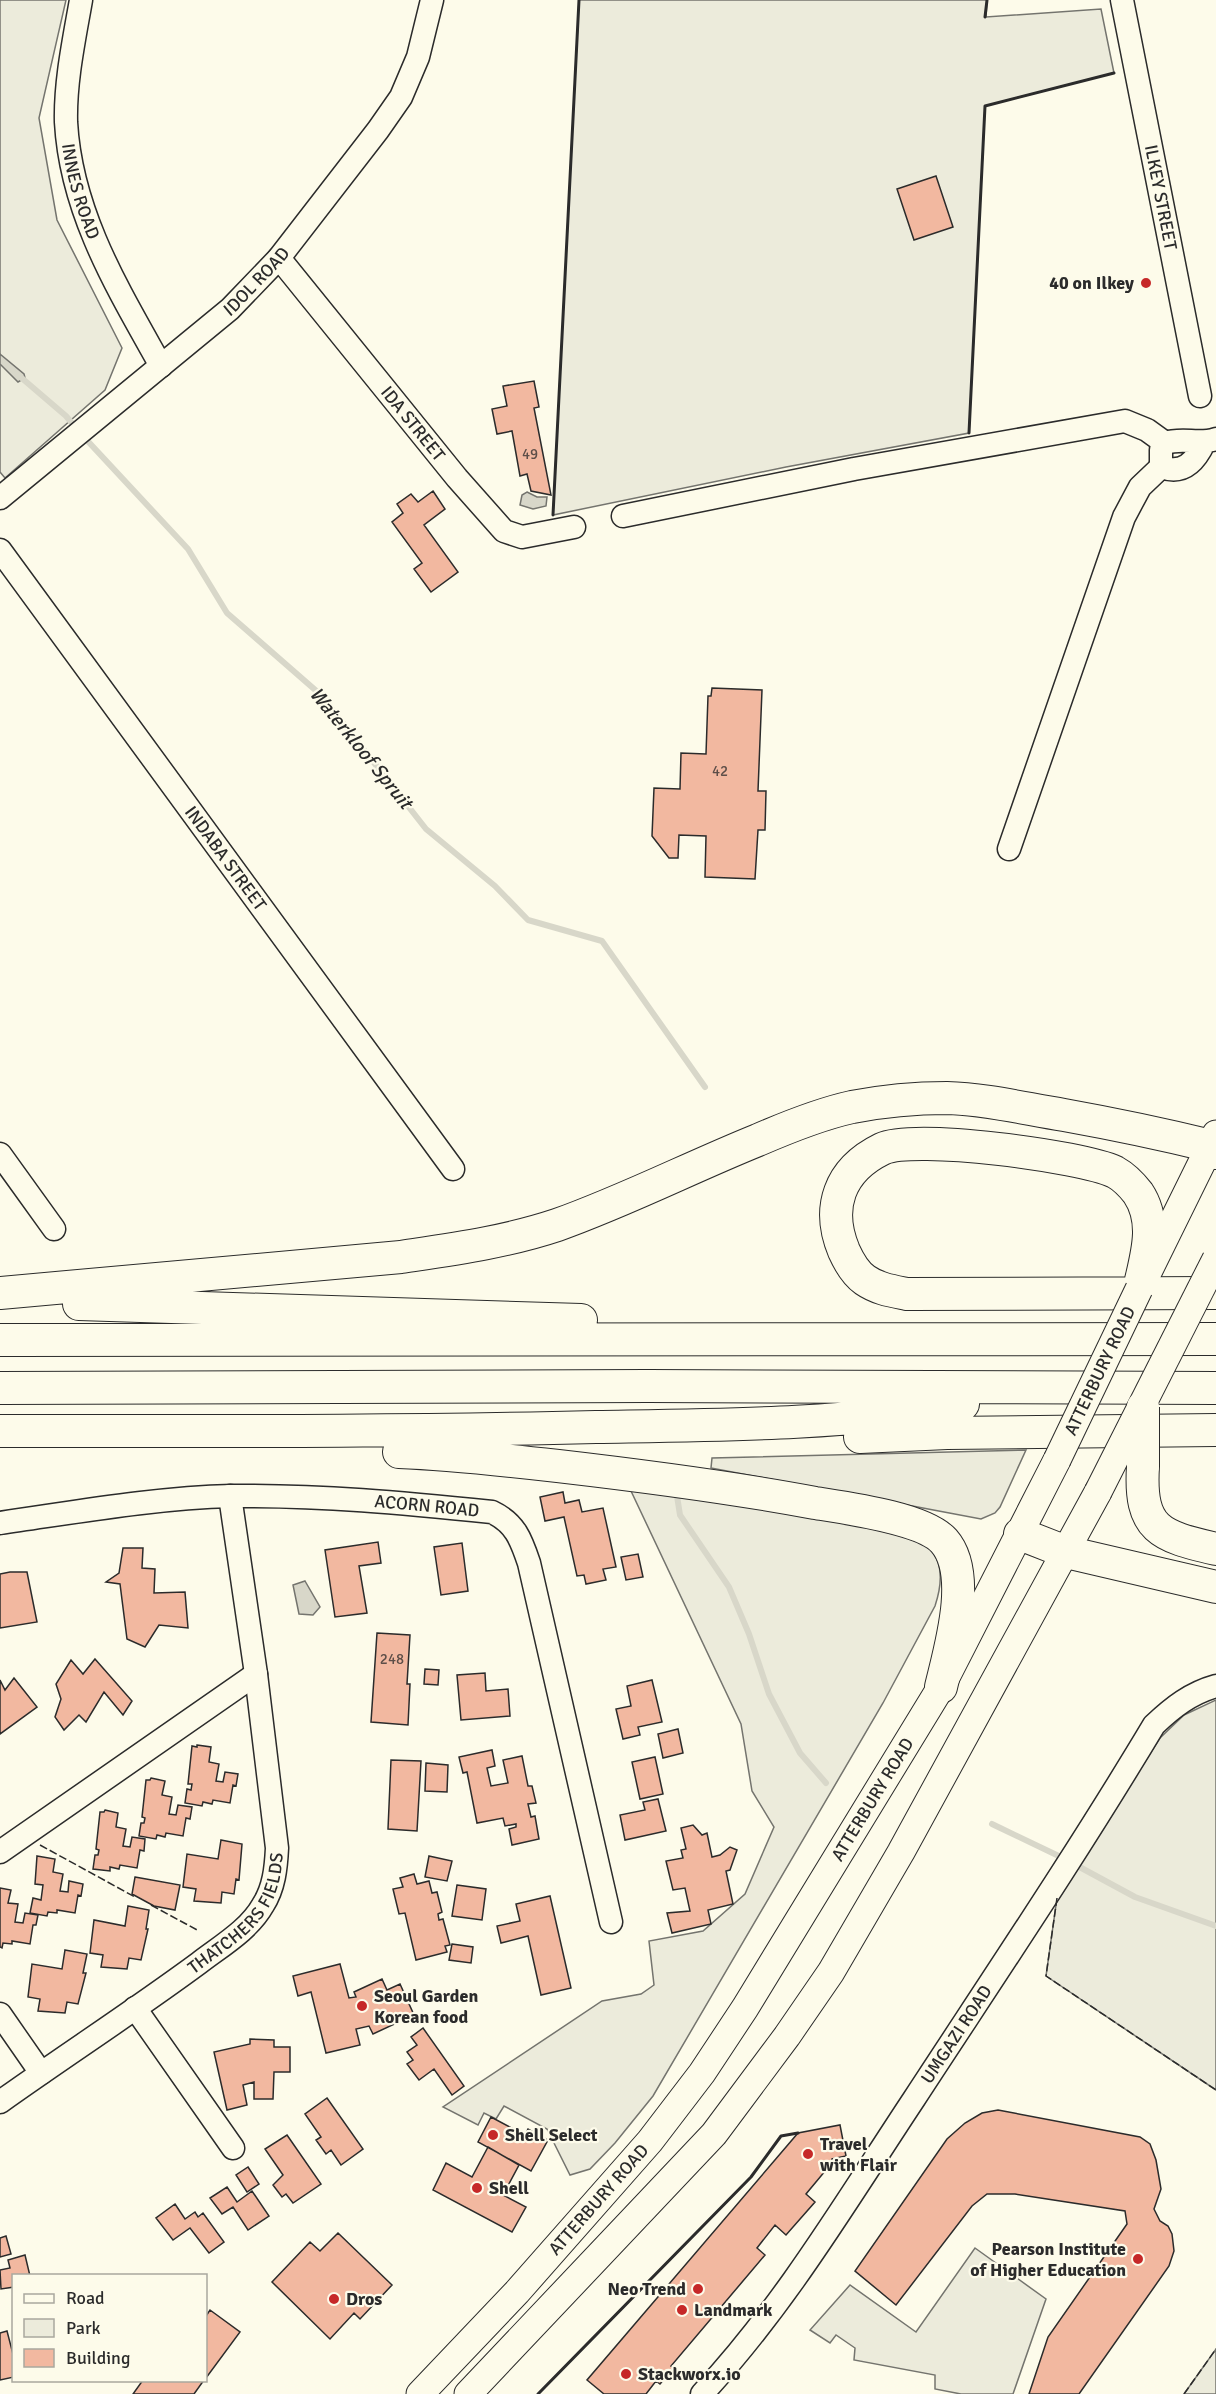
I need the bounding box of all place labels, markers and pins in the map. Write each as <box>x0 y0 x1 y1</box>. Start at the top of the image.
place label: 40 on Ilkey <box>1049 272 1134 294</box>
marker: 40 on Ilkey <box>1139 276 1153 290</box>
place label: Seoul Garden Korean food <box>374 1985 478 2028</box>
marker: Seoul Garden Korean food <box>355 1999 369 2013</box>
place label: Shell Select <box>505 2124 598 2146</box>
marker: Shell Select <box>486 2128 500 2142</box>
place label: Travel with Flair <box>820 2133 898 2176</box>
marker: Travel with Flair <box>801 2147 815 2161</box>
place label: Shell <box>489 2177 529 2199</box>
marker: Shell <box>470 2181 484 2195</box>
place label: Pearson Institute of Higher Education <box>970 2238 1126 2281</box>
marker: Pearson Institute of Higher Education <box>1131 2252 1145 2266</box>
place label: Neo Trend <box>607 2278 686 2300</box>
marker: Neo Trend <box>691 2282 705 2296</box>
place label: Dros <box>346 2288 382 2310</box>
marker: Dros <box>327 2292 341 2306</box>
place label: Landmark <box>694 2299 773 2321</box>
marker: Landmark <box>675 2303 689 2317</box>
place label: Stackworx.io <box>638 2363 741 2385</box>
marker: Stackworx.io <box>619 2367 633 2381</box>

